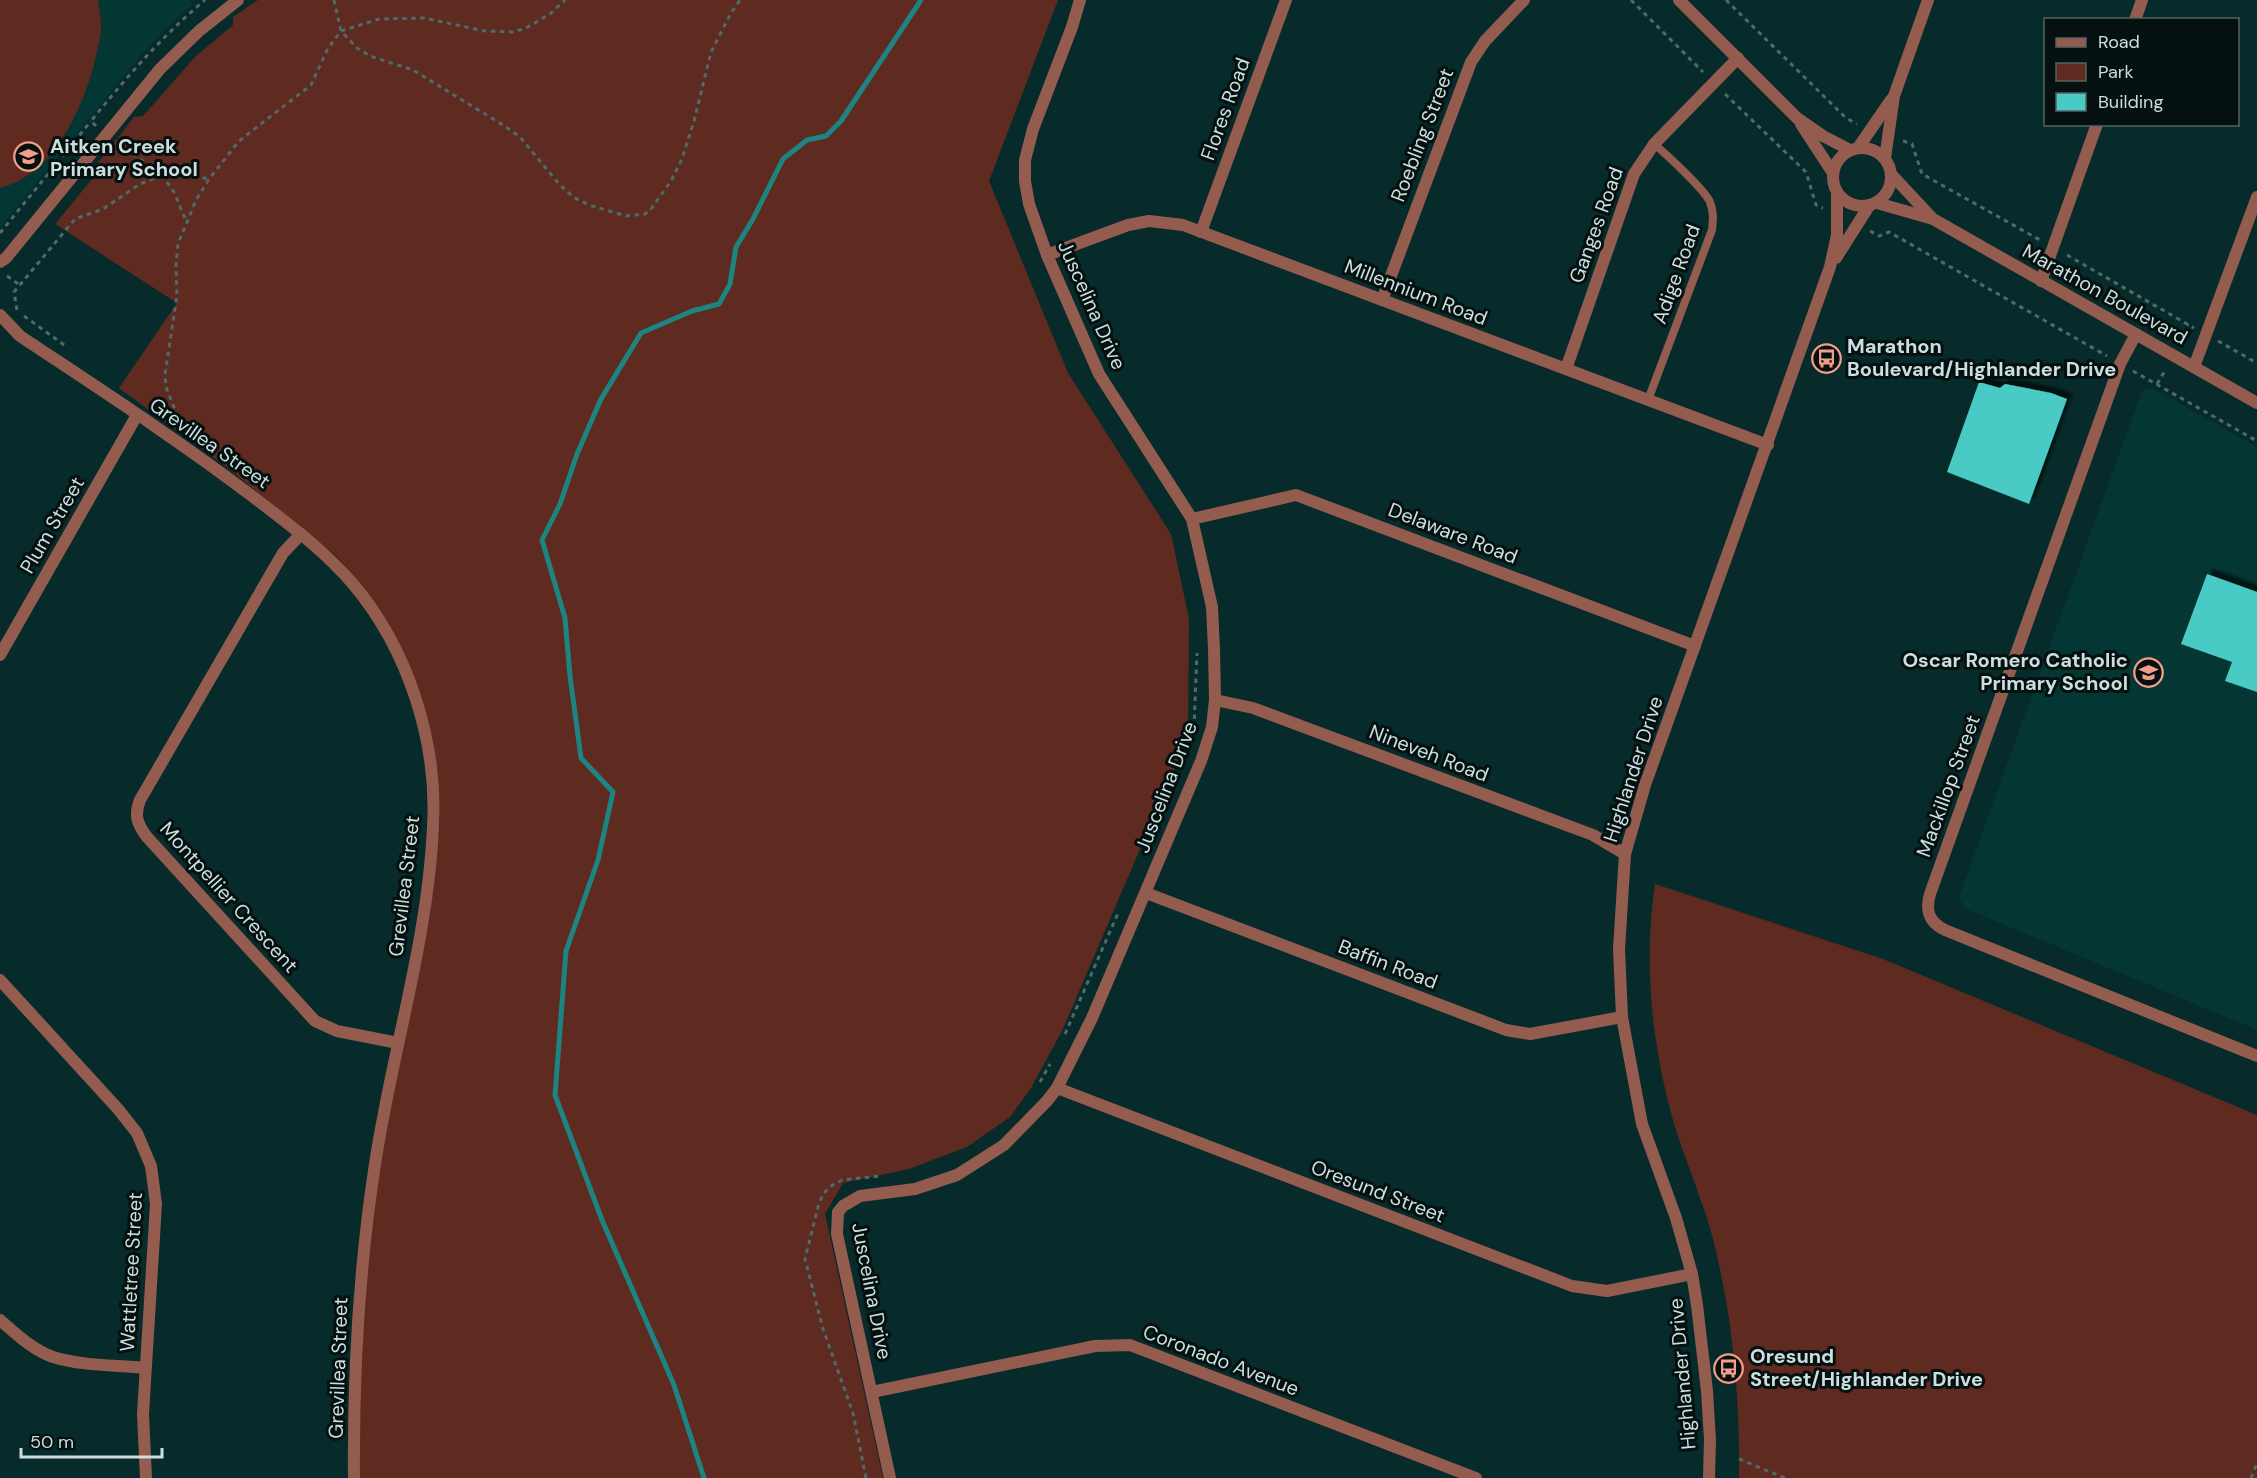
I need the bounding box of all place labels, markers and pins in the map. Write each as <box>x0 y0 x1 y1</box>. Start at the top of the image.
place label: Aitken Creek Primary School <box>50 133 198 182</box>
school or university icon: Aitken Creek Primary School <box>13 141 45 173</box>
place label: Marathon Boulevard/Highlander Drive <box>1847 333 2116 382</box>
bus stop icon: Marathon Boulevard/Highlander Drive <box>1810 342 1842 374</box>
place label: Oscar Romero Catholic Primary School <box>1902 647 2128 696</box>
school or university icon: Oscar Romero Catholic Primary School <box>2133 656 2165 688</box>
place label: Oresund Street/Highlander Drive <box>1750 1343 1983 1392</box>
bus stop icon: Oresund Street/Highlander Drive <box>1713 1352 1745 1384</box>

